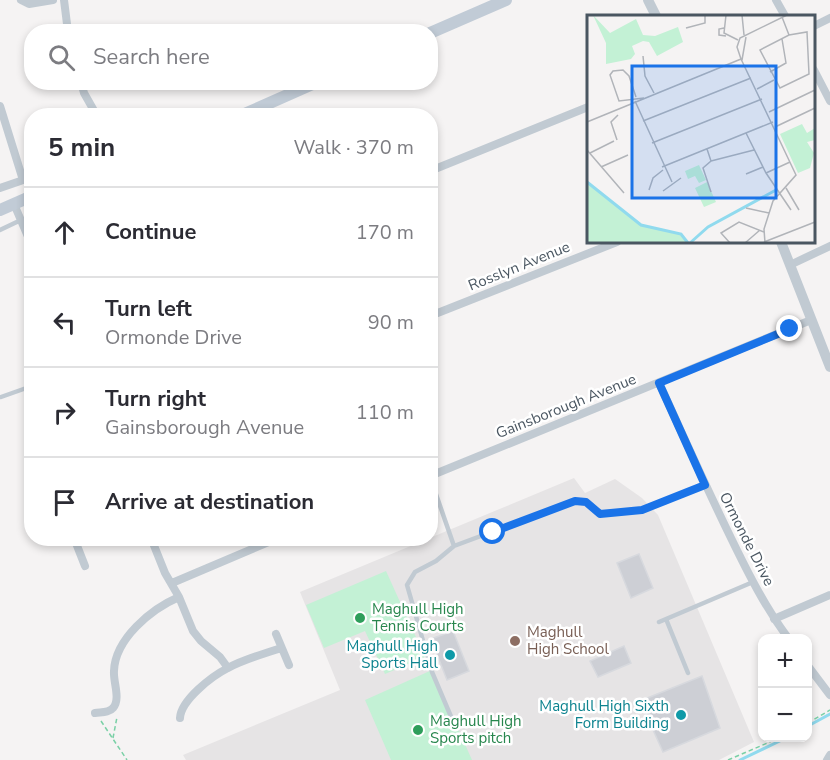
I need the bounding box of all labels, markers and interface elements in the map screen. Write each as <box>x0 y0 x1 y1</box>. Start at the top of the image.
inset map <box>587 15 815 243</box>
search box <box>24 24 438 90</box>
icon: search <box>45 41 78 74</box>
text: Search here <box>93 42 210 72</box>
text: 5 min <box>48 130 115 165</box>
text: Walk · 370 m <box>294 134 414 161</box>
icon: ahead <box>48 216 81 249</box>
text: Continue <box>105 217 196 247</box>
text: 170 m <box>356 219 414 246</box>
street label: Rosslyn Avenue <box>465 236 573 296</box>
text: Turn left <box>105 294 192 324</box>
icon: left <box>48 306 81 339</box>
text: 90 m <box>368 309 414 336</box>
route end <box>776 315 802 341</box>
text: Ormonde Drive <box>105 324 242 351</box>
street label: Gainsborough Avenue <box>493 369 639 443</box>
text: Turn right <box>105 384 206 414</box>
icon: right <box>48 396 81 429</box>
text: 110 m <box>356 399 414 426</box>
text: Gainsborough Avenue <box>105 414 304 441</box>
icon: arrive <box>48 486 81 519</box>
text: Arrive at destination <box>105 487 314 517</box>
street label: Ormonde Drive <box>715 489 779 589</box>
route start <box>479 518 505 544</box>
place label: Maghull High Tennis Courts <box>372 599 464 636</box>
marker: Maghull High Tennis Courts <box>353 611 367 625</box>
place label: Maghull High School <box>527 622 609 659</box>
marker: Maghull High School <box>508 634 522 648</box>
map controls <box>758 634 812 742</box>
button: + <box>758 634 812 688</box>
place label: Maghull High Sports Hall <box>347 636 439 673</box>
marker: Maghull High Sports Hall <box>443 648 457 662</box>
button: − <box>758 688 812 742</box>
place label: Maghull High Sixth Form Building <box>539 696 669 733</box>
marker: Maghull High Sixth Form Building <box>674 708 688 722</box>
place label: Maghull High Sports pitch <box>430 711 521 748</box>
marker: Maghull High Sports pitch <box>411 723 425 737</box>

